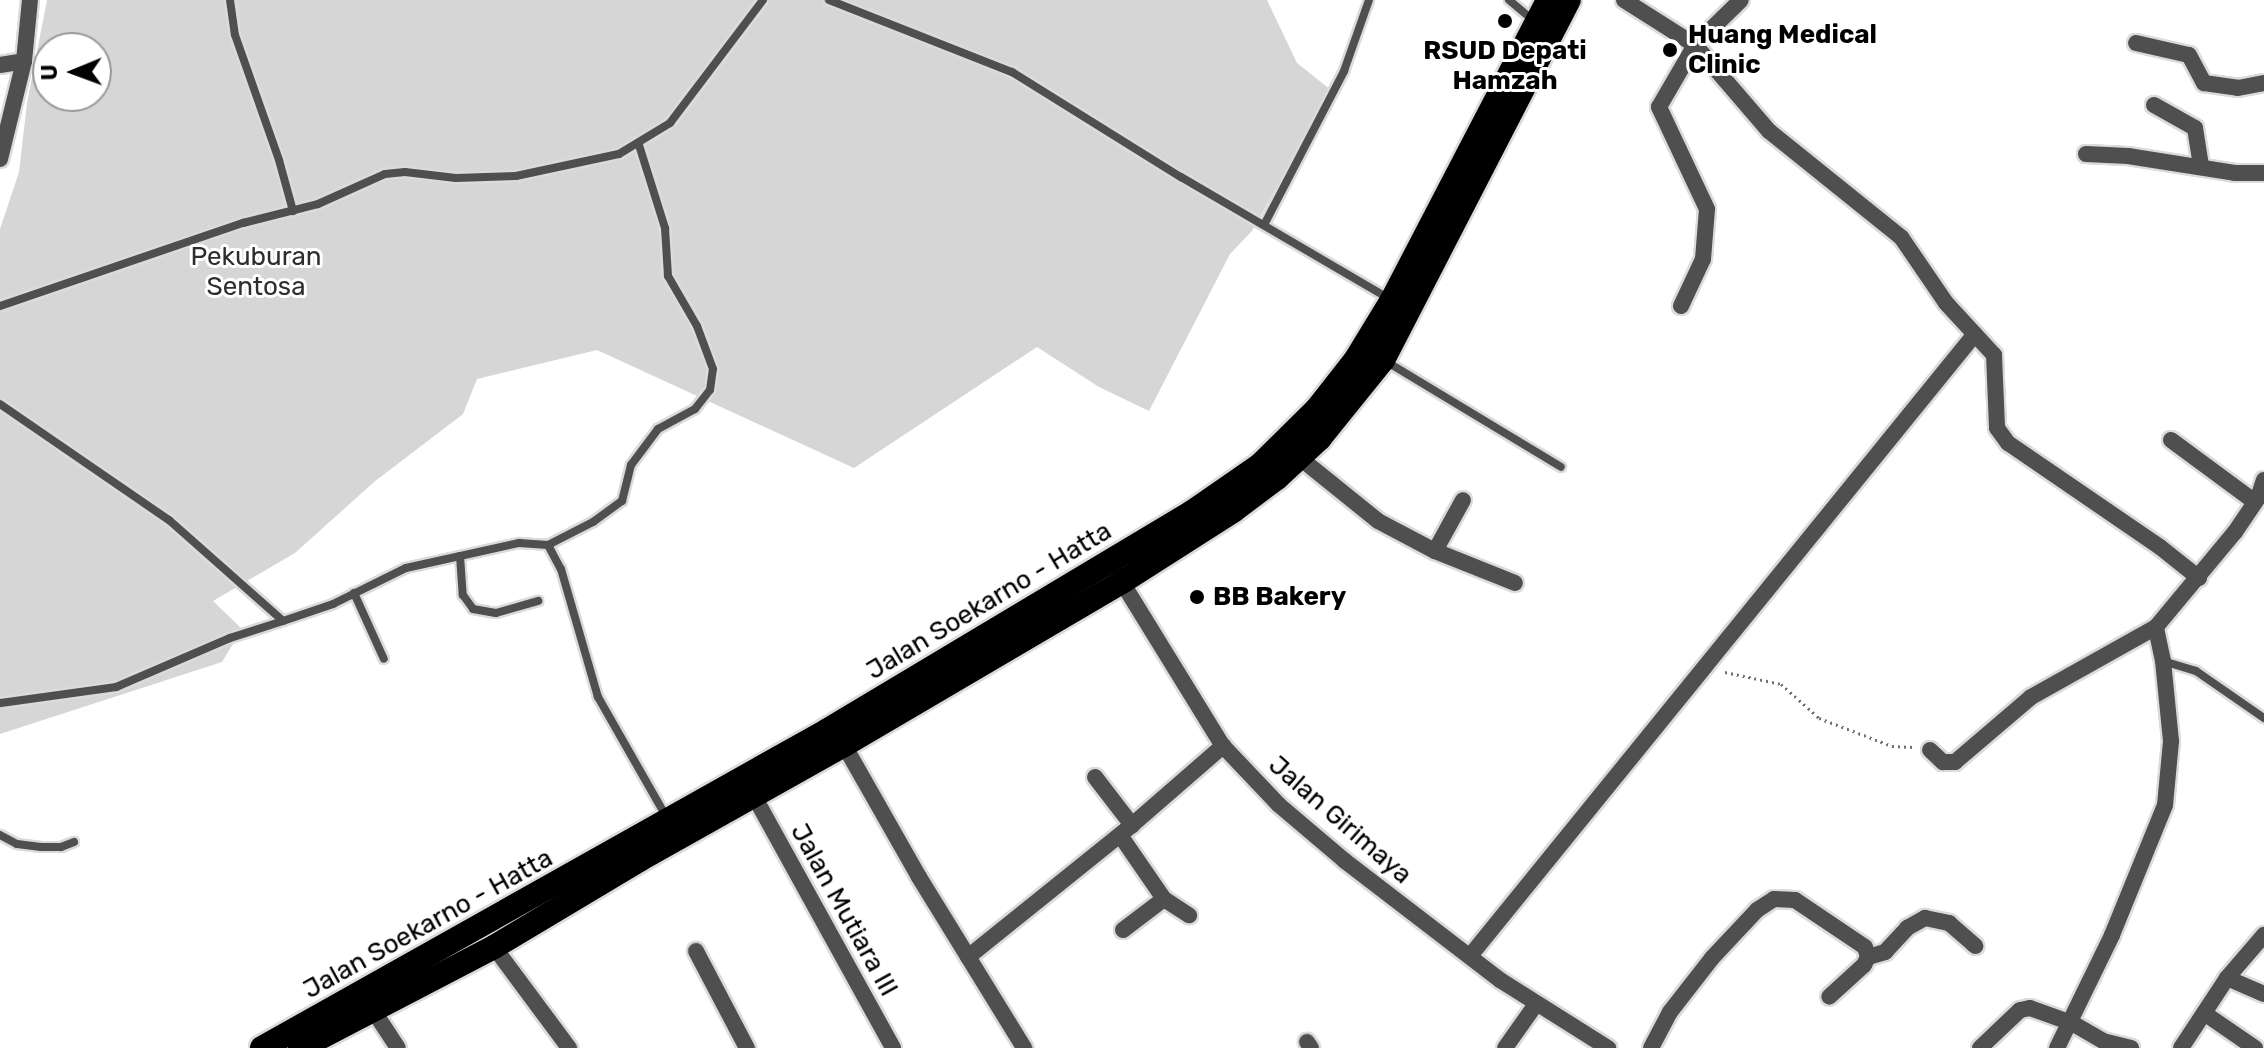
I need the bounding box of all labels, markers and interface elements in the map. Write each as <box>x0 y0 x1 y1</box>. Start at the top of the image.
marker: RSUD Depati Hamzah <box>1494 10 1516 32</box>
place label: Huang Medical Clinic <box>1688 19 1877 80</box>
north arrow <box>32 32 112 112</box>
place label: RSUD Depati Hamzah <box>1423 35 1587 96</box>
marker: Huang Medical Clinic <box>1659 39 1681 61</box>
text: U <box>36 64 63 81</box>
park label: Pekuburan Sentosa <box>190 241 322 302</box>
street label: Jalan Soekarno - Hatta <box>861 516 1117 686</box>
place label: BB Bakery <box>1213 581 1346 613</box>
marker: BB Bakery <box>1188 588 1206 606</box>
street label: Jalan Girimaya <box>1262 749 1418 891</box>
street label: Jalan Mutiara III <box>784 818 904 1002</box>
street label: Jalan Soekarno - Hatta <box>298 842 558 1006</box>

